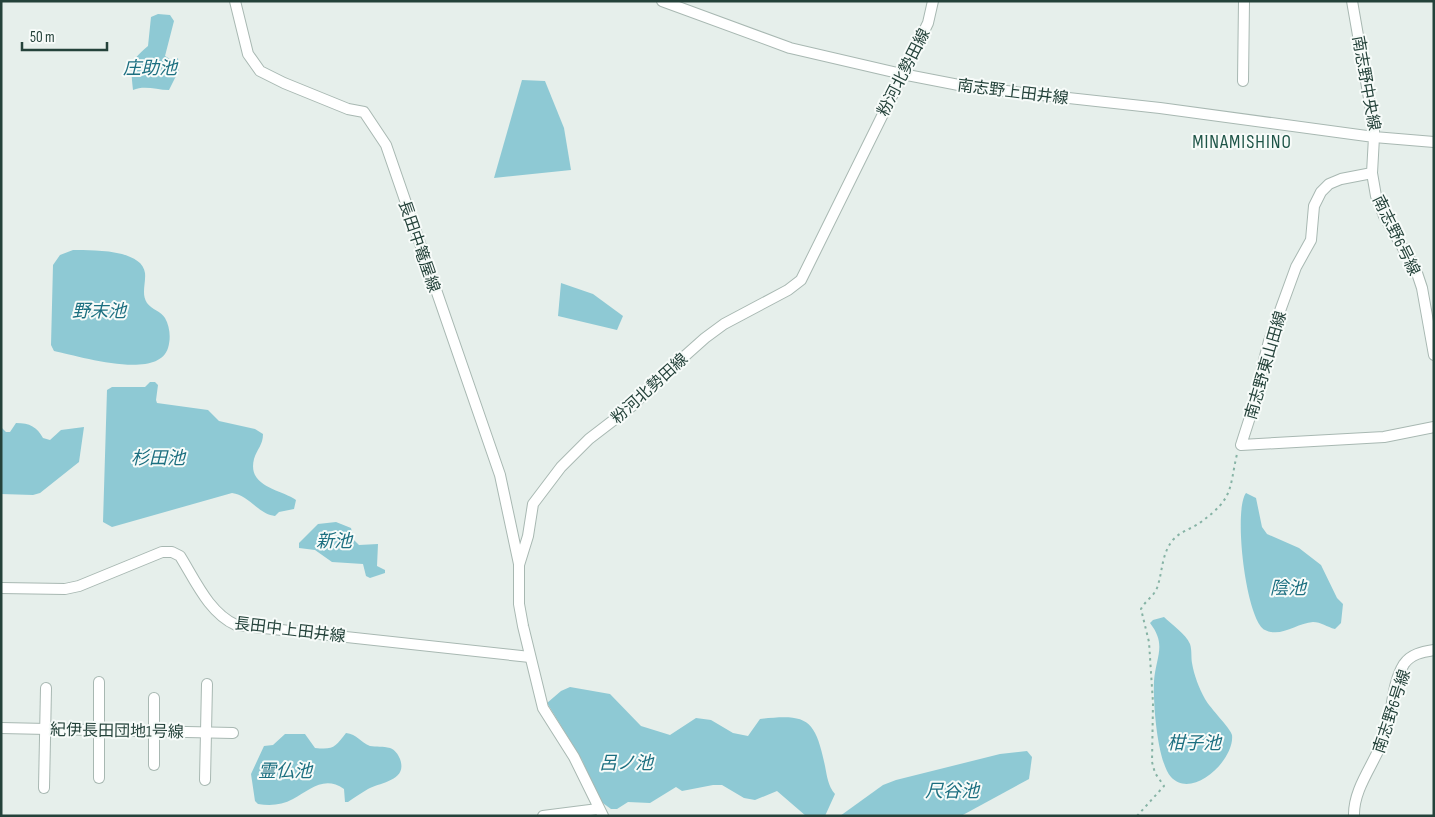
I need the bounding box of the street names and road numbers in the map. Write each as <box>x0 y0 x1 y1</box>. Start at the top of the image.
street label: 粉河北勢田線 <box>874 26 935 120</box>
street label: 南志野中央線 <box>1348 34 1383 132</box>
street label: 南志野上田井線 <box>956 76 1070 109</box>
street label: 南志野6号線 <box>1368 192 1423 279</box>
street label: 長田中篭屋線 <box>394 198 443 295</box>
street label: 南志野東山田線 <box>1242 309 1291 422</box>
street label: 粉河北勢田線 <box>608 350 692 428</box>
street label: 長田中上田井線 <box>233 614 347 647</box>
street label: 南志野6号線 <box>1370 667 1415 756</box>
street label: 紀伊長田団地1号線 <box>50 721 184 742</box>

